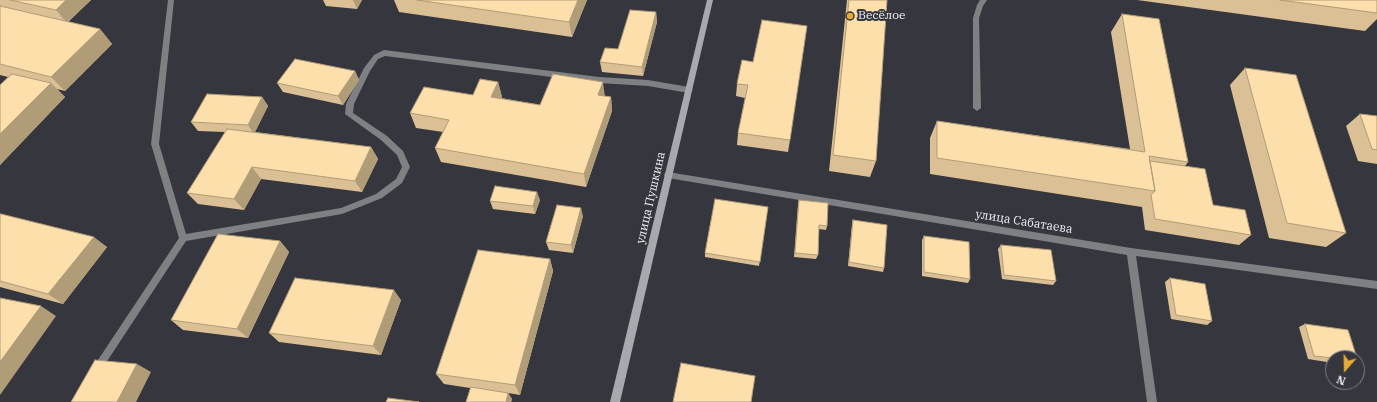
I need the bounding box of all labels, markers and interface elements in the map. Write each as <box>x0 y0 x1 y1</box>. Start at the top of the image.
place label: Весёлое <box>858 9 906 23</box>
marker: Весёлое <box>845 11 855 21</box>
street label: улица Пушкина <box>633 151 669 245</box>
street label: улица Сабатаева <box>974 207 1074 237</box>
north arrow <box>1325 350 1365 390</box>
text: N <box>1335 372 1348 388</box>

